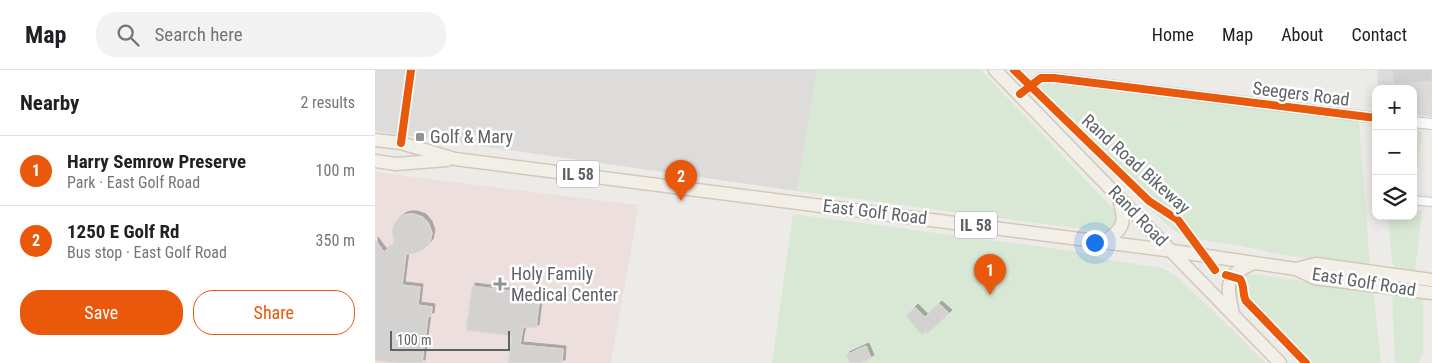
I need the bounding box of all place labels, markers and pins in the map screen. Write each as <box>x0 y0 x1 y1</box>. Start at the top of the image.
place label: Golf & Mary <box>430 126 513 147</box>
marker: Golf & Mary <box>414 131 426 143</box>
pin: 2 <box>665 160 697 201</box>
pin: 1 <box>974 254 1006 295</box>
place label: Holy Family Medical Center <box>511 263 618 305</box>
marker: Holy Family Medical Center <box>493 277 507 291</box>

